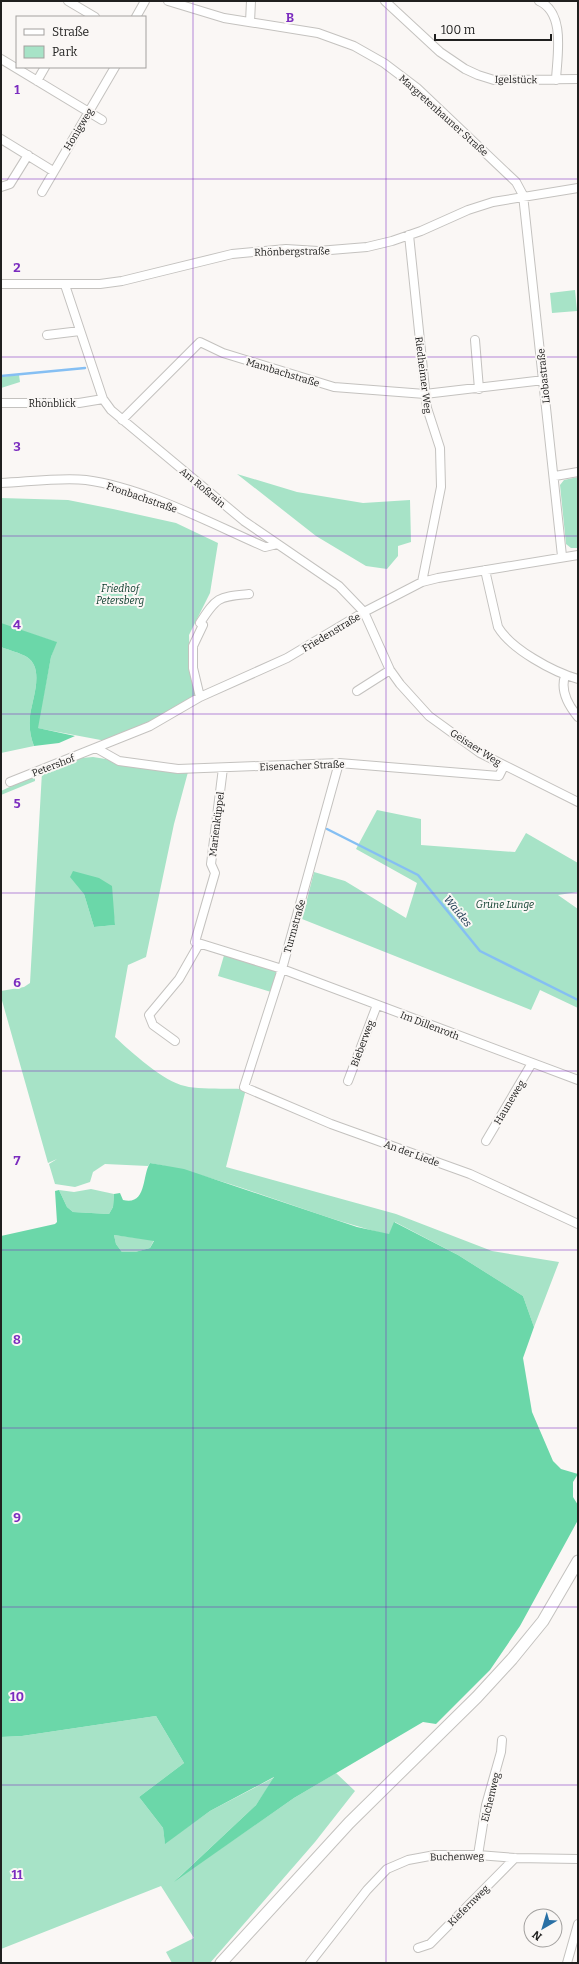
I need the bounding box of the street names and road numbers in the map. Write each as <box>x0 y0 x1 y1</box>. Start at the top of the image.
street label: Margretenhauner Straße <box>396 73 490 159</box>
street label: Igelstück <box>495 74 538 86</box>
street label: Honigweg <box>62 106 96 153</box>
street label: Rhönbergstraße <box>254 245 330 259</box>
street label: Riedheimer Weg <box>412 336 434 415</box>
street label: Liobastraße <box>535 348 553 404</box>
street label: Mambachstraße <box>245 356 321 390</box>
street label: Rhönblick <box>28 398 76 410</box>
street label: Am Roßrain <box>177 465 228 511</box>
street label: Fronbachstraße <box>105 480 179 516</box>
street label: Friedenstraße <box>300 611 363 655</box>
street label: Geisaer Weg <box>448 727 504 769</box>
street label: Petershof <box>30 752 78 780</box>
street label: Eisenacher Straße <box>259 759 345 773</box>
street label: Marienküppel <box>207 791 227 857</box>
street label: Turmstraße <box>282 898 308 955</box>
street label: Im Dillenroth <box>398 1009 462 1043</box>
street label: Bieberweg <box>348 1018 378 1069</box>
street label: Hauneweg <box>492 1078 528 1127</box>
street label: An der Liede <box>382 1138 441 1170</box>
street label: Eichenweg <box>479 1771 503 1823</box>
street label: Buchenweg <box>430 1851 485 1863</box>
street label: Kiefernweg <box>446 1882 492 1929</box>

